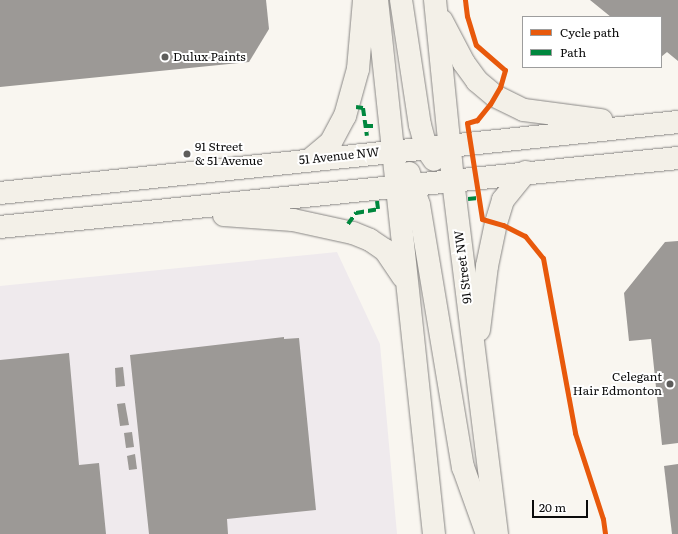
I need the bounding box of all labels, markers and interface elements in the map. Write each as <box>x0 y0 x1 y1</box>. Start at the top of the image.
legend <box>522 16 662 68</box>
text: Cycle path <box>560 23 620 41</box>
text: Path <box>560 43 586 61</box>
place label: Dulux Paints <box>173 50 246 64</box>
marker: Dulux Paints <box>160 52 170 62</box>
place label: 91 Street & 51 Avenue <box>195 140 263 168</box>
street label: 51 Avenue NW <box>298 145 380 167</box>
marker: 91 Street & 51 Avenue <box>182 149 192 159</box>
street label: 91 Street NW <box>451 230 475 304</box>
place label: Celegant Hair Edmonton <box>573 370 662 398</box>
marker: Celegant Hair Edmonton <box>665 379 675 389</box>
scale bar <box>534 492 590 518</box>
text: 20 m <box>539 498 566 516</box>

